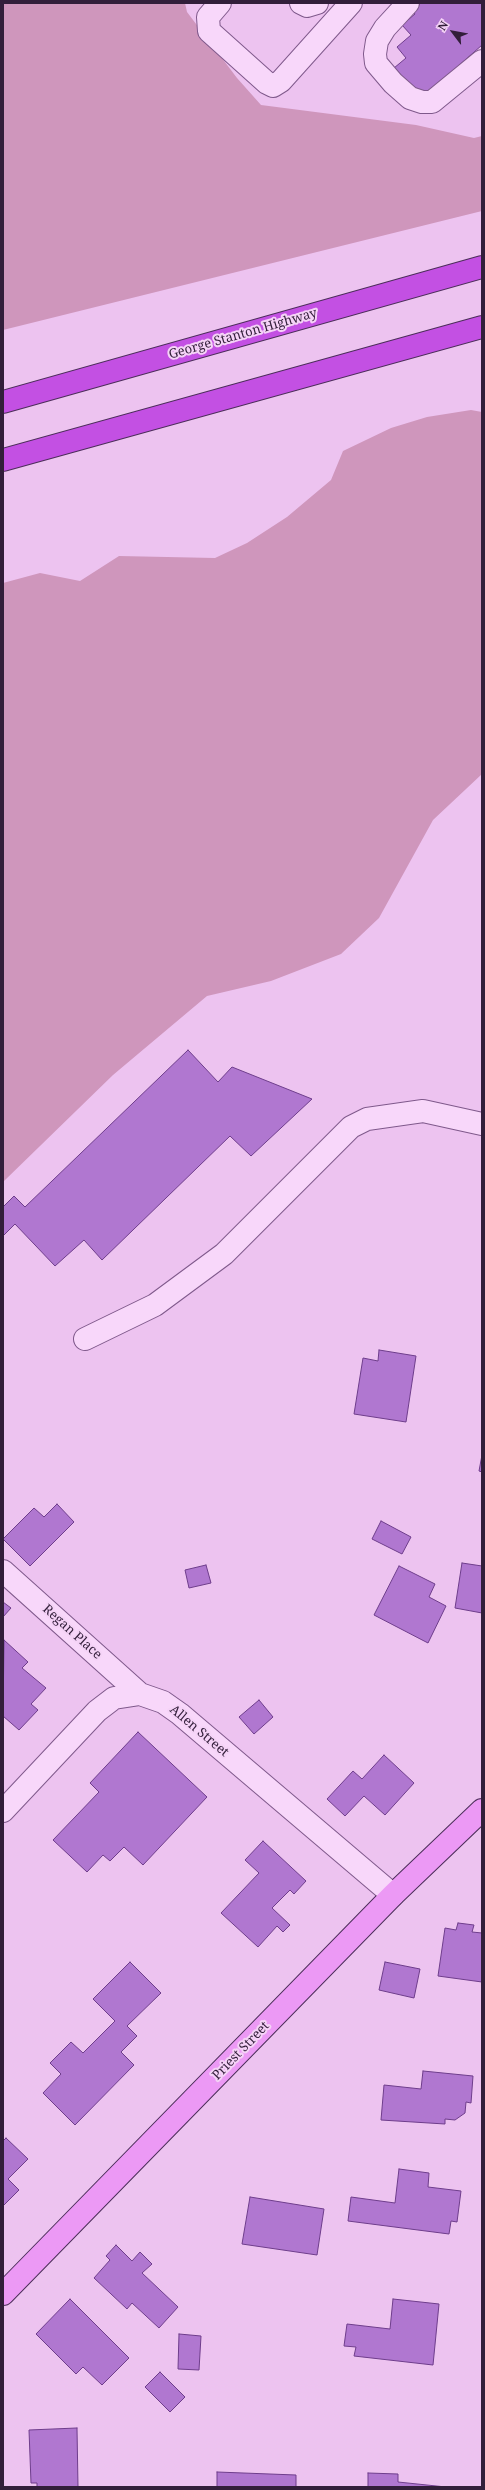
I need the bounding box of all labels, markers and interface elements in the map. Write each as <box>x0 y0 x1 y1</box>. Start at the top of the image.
north arrow <box>433 12 473 52</box>
text: N <box>434 18 451 33</box>
street label: George Stanton Highway <box>167 305 319 363</box>
street label: Regan Place <box>39 1601 105 1663</box>
street label: Allen Street <box>166 1702 232 1760</box>
street label: Priest Street <box>209 2019 273 2083</box>

